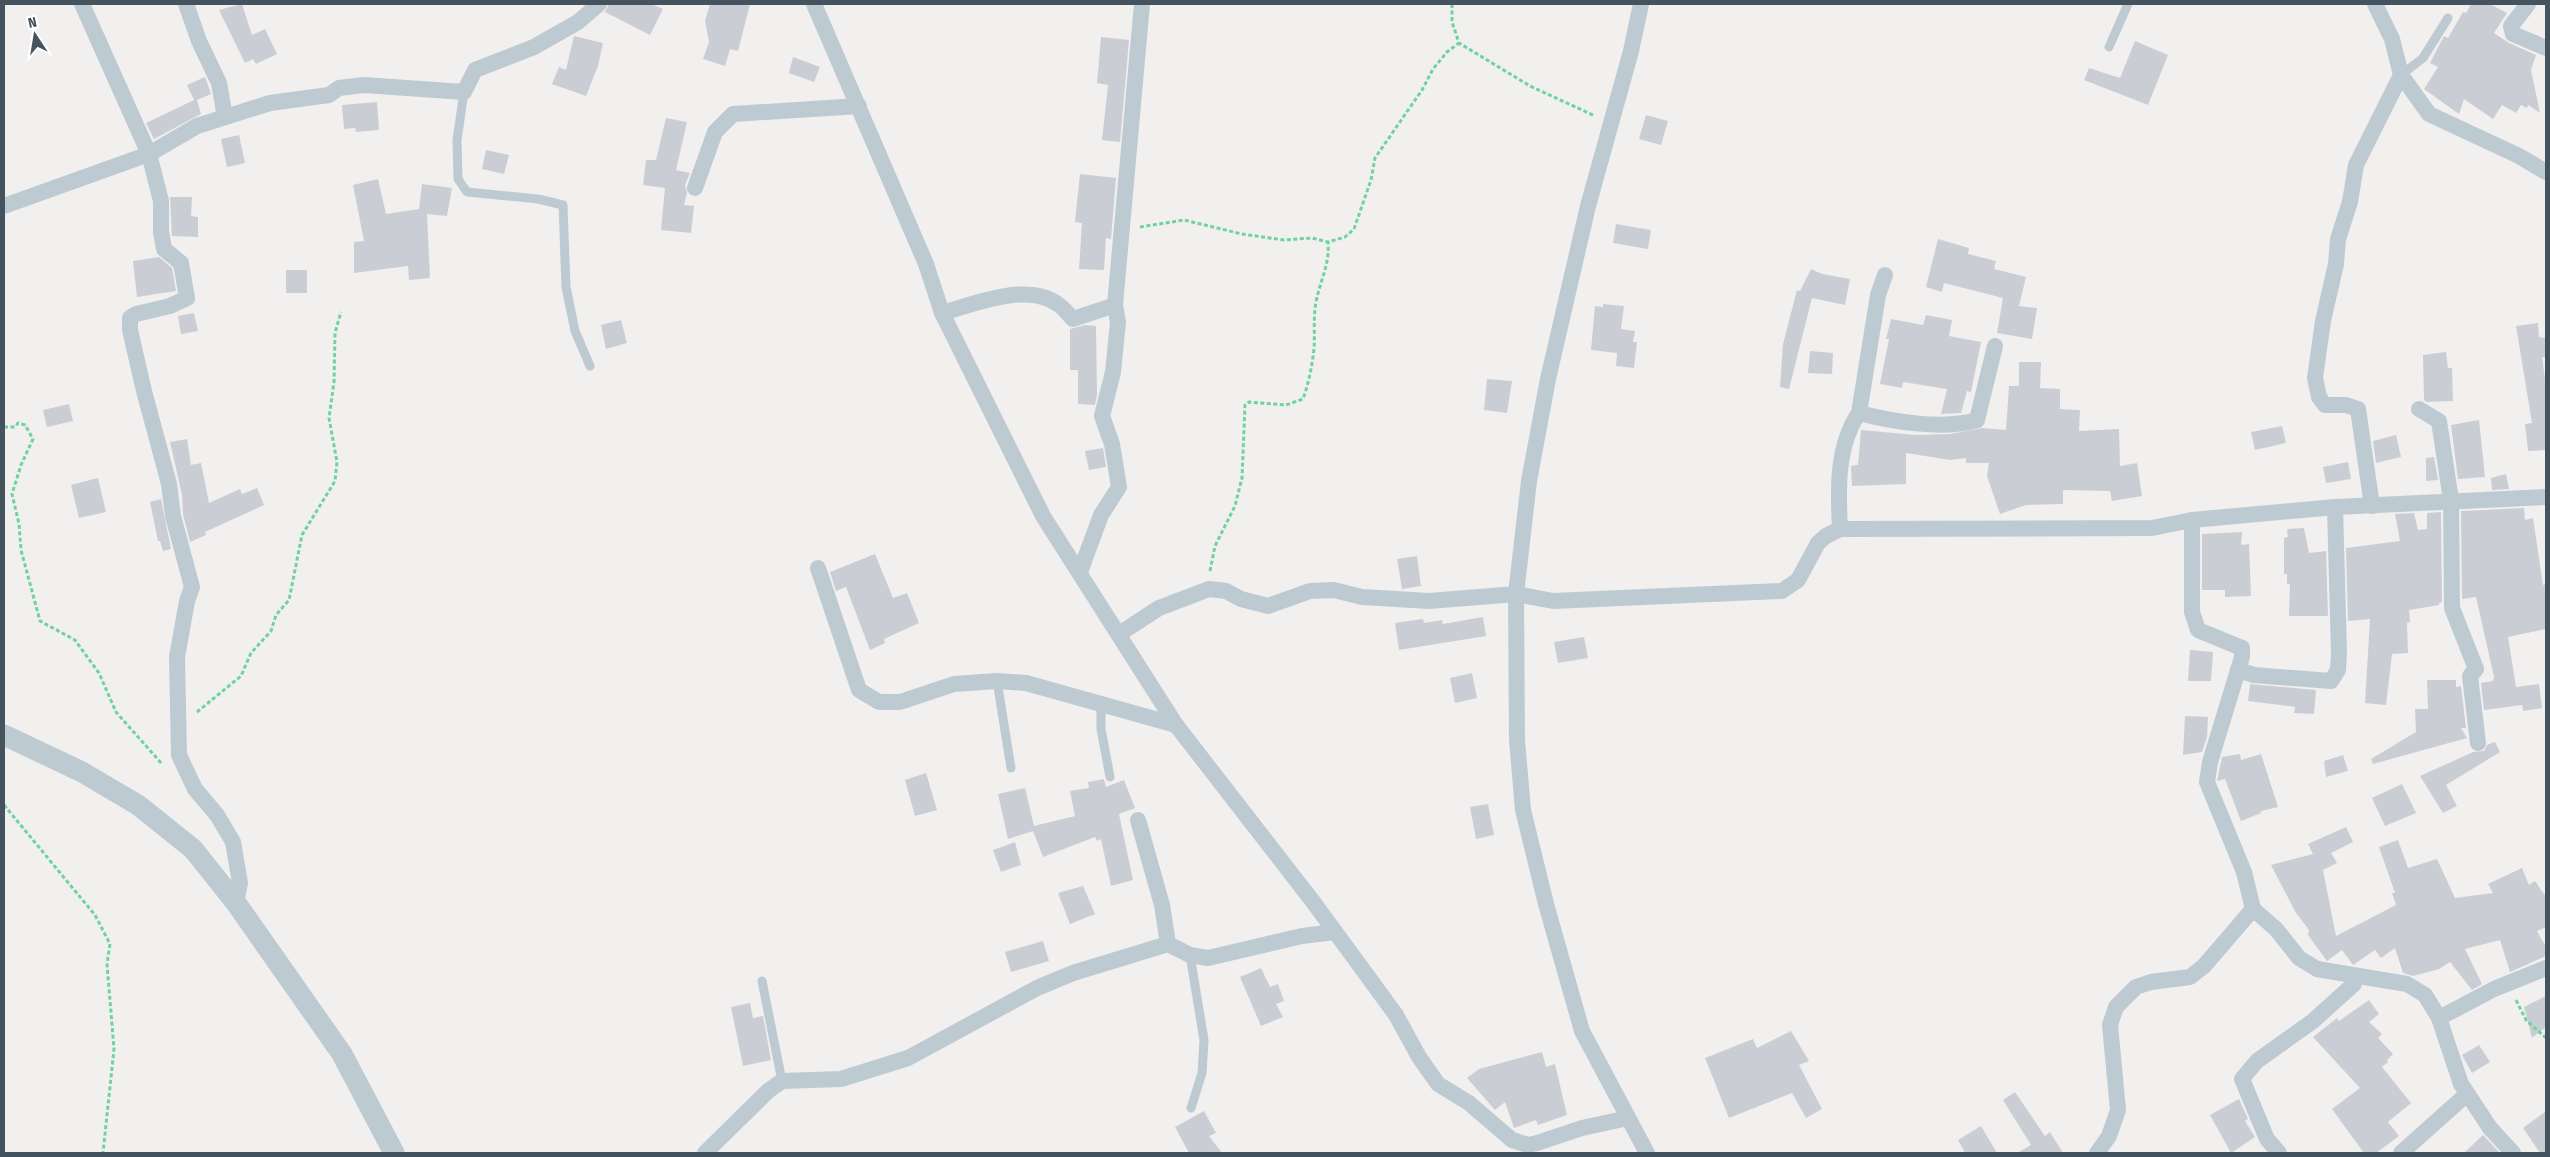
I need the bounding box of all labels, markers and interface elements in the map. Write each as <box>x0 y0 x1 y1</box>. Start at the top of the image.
north arrow <box>10 10 60 60</box>
text: N <box>27 14 38 32</box>

